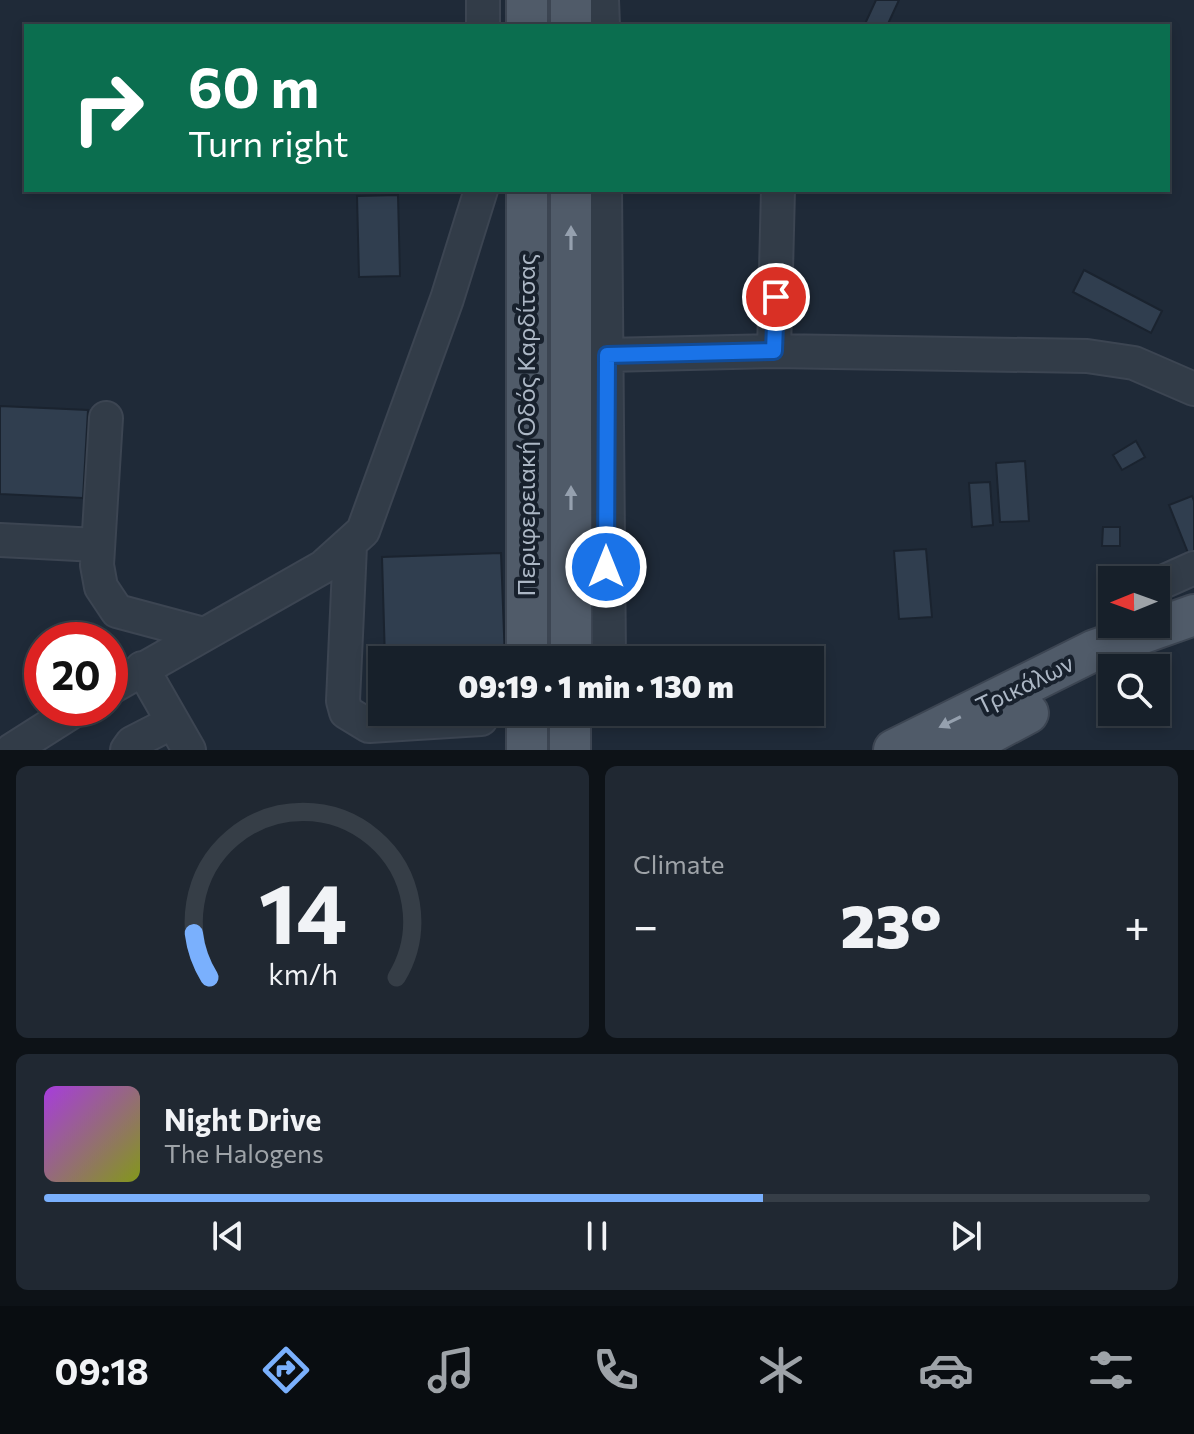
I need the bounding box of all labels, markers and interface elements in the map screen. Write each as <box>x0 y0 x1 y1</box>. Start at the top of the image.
text: 60 m <box>188 51 319 120</box>
icon: right <box>56 56 160 160</box>
text: Turn right <box>188 120 349 164</box>
one-way arrow <box>565 225 577 250</box>
street label: Περιφερειακή Οδός Καρδίτσας <box>511 253 540 597</box>
pin <box>742 263 810 331</box>
icon: arrive <box>754 275 798 319</box>
one-way arrow <box>565 485 577 510</box>
position arrow <box>564 525 648 609</box>
north arrow <box>1098 566 1170 638</box>
map controls <box>1098 566 1170 726</box>
speed limit sign: 20 <box>24 622 128 726</box>
street label: Τρικάλων <box>971 648 1078 720</box>
button: search <box>1098 654 1170 726</box>
text: 09:19 · 1 min · 130 m <box>458 667 734 704</box>
one-way arrow <box>939 715 962 729</box>
text: Climate <box>633 848 725 879</box>
text: 14 <box>258 859 347 961</box>
text: 23° <box>841 887 942 960</box>
text: − <box>633 897 658 951</box>
text: + <box>1124 897 1150 951</box>
text: km/h <box>268 956 337 991</box>
text: Night Drive <box>164 1100 321 1137</box>
text: The Halogens <box>164 1137 324 1168</box>
icon: previous <box>206 1214 250 1258</box>
icon: pause <box>575 1214 619 1258</box>
icon: next <box>944 1214 988 1258</box>
icon: directions <box>258 1342 314 1398</box>
icon: music <box>423 1342 479 1398</box>
icon: phone <box>588 1342 644 1398</box>
icon: climate <box>753 1342 809 1398</box>
icon: car <box>918 1342 974 1398</box>
icon: filters <box>1083 1342 1139 1398</box>
text: 09:18 <box>55 1348 149 1392</box>

